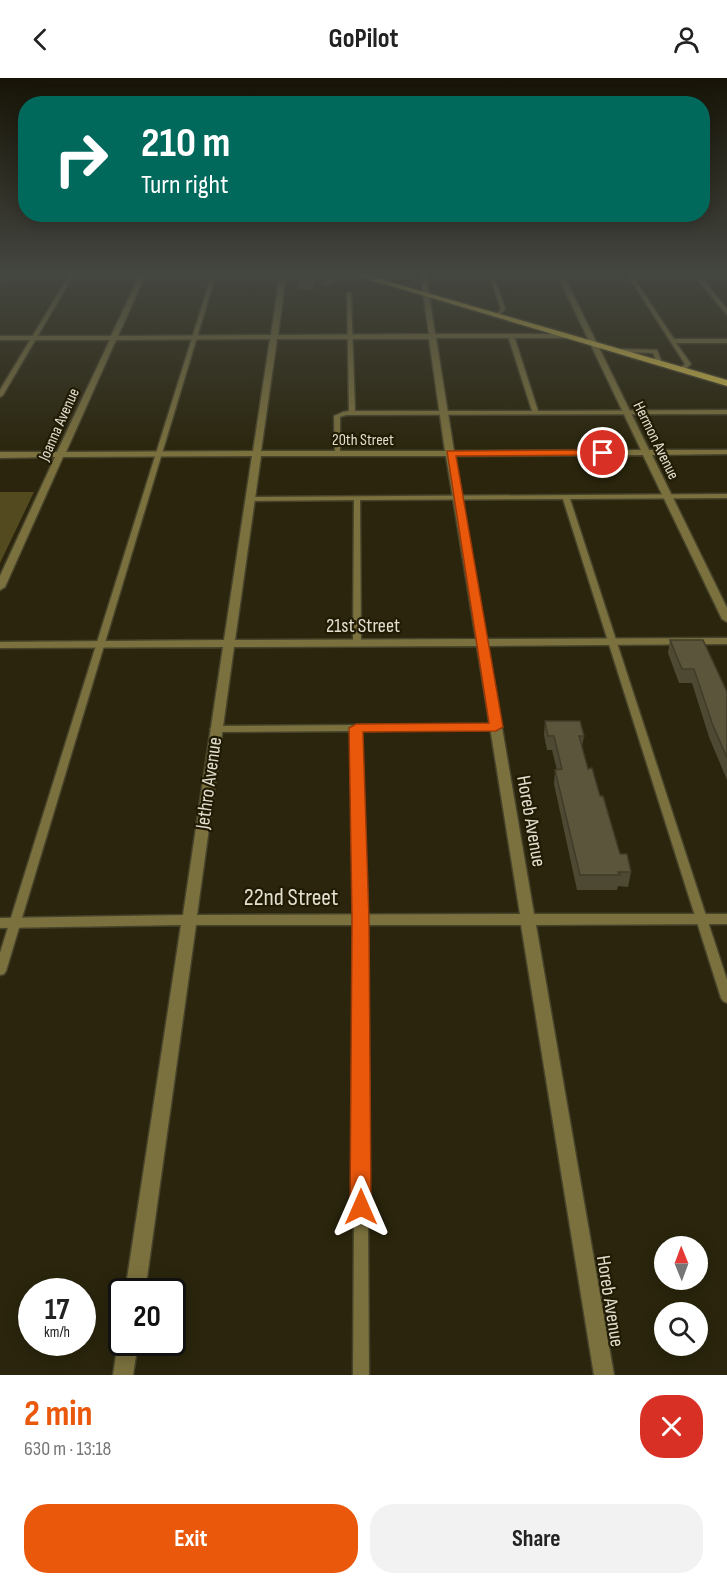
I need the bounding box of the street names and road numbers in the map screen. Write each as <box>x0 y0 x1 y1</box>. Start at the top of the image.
street label: Joanna Avenue <box>35 385 84 465</box>
street label: Hermon Avenue <box>629 398 683 483</box>
street label: 20th Street <box>332 431 394 450</box>
street label: 21st Street <box>326 614 400 638</box>
street label: Jethro Avenue <box>191 736 227 832</box>
street label: Horeb Avenue <box>511 774 551 869</box>
street label: 22nd Street <box>244 883 338 912</box>
street label: Horeb Avenue <box>591 1254 629 1349</box>

